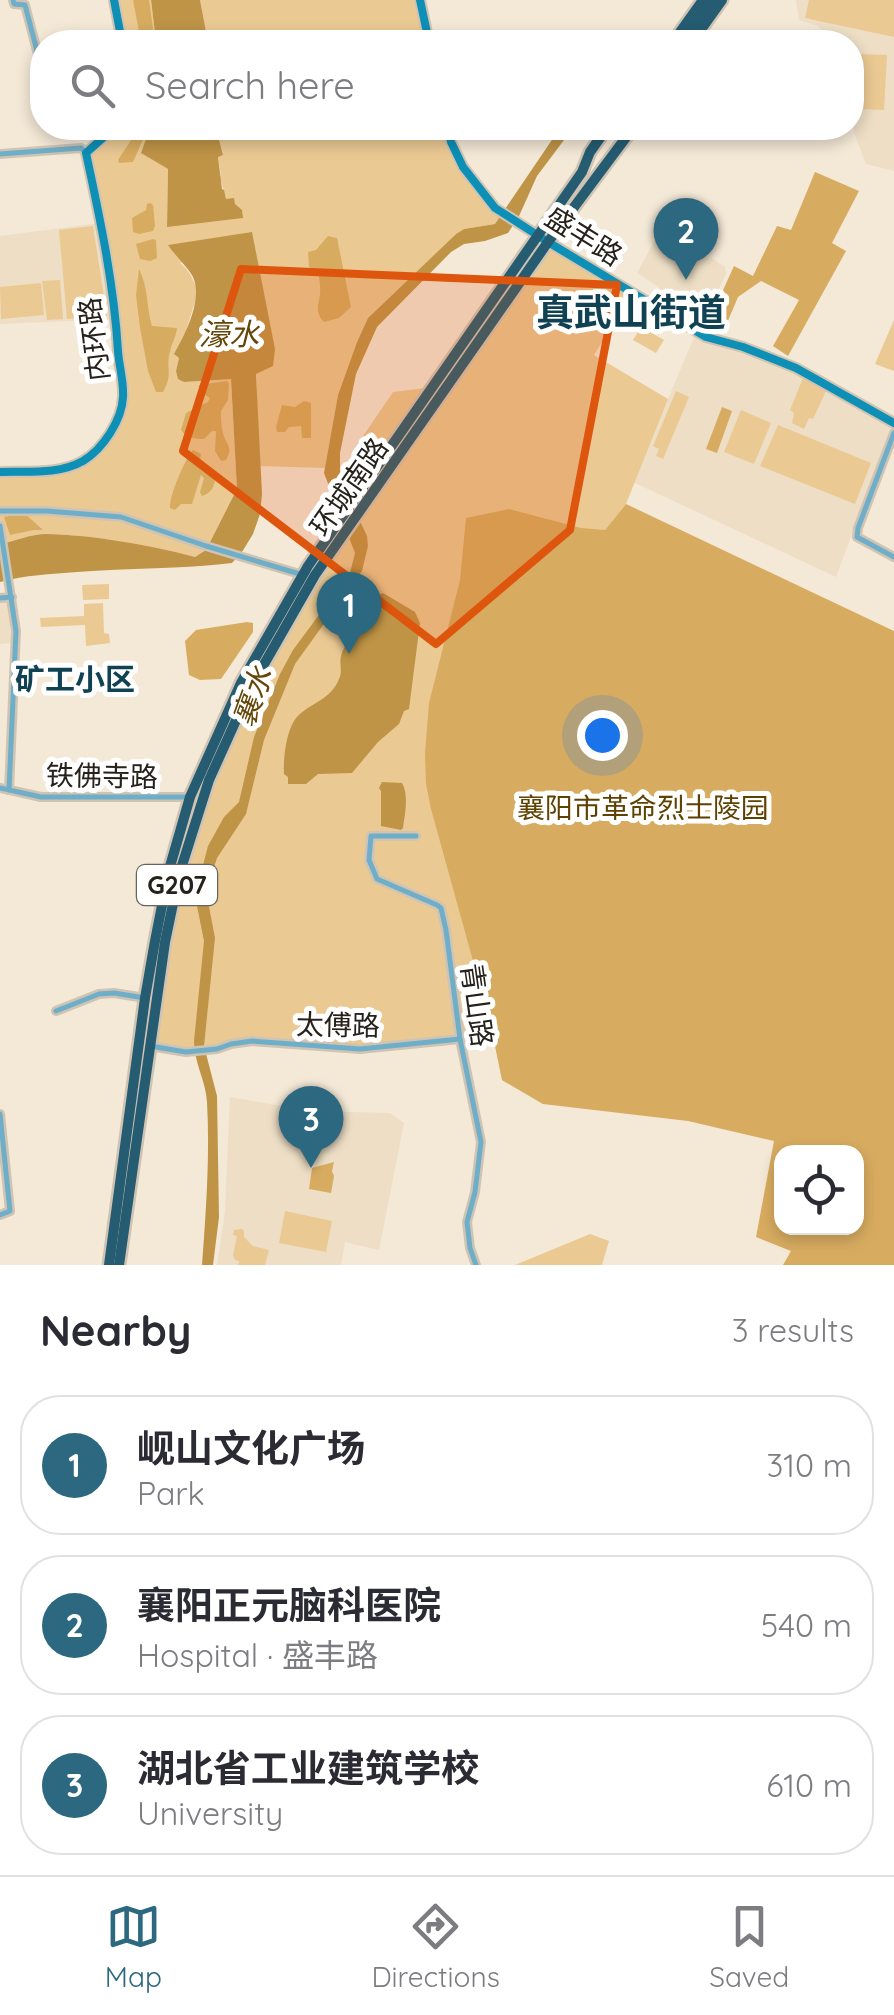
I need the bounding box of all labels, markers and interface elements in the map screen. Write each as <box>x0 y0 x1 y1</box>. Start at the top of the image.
search box <box>30 30 864 140</box>
icon: search <box>65 58 120 113</box>
text: Search here <box>145 61 355 109</box>
street label: 盛丰路 <box>539 198 629 273</box>
pin: 2 <box>654 198 718 280</box>
district label: 真武山街道 <box>536 288 726 336</box>
street label: 内环路 <box>71 295 116 383</box>
water label: 濠水 <box>199 315 261 353</box>
street label: 环城南路 <box>302 431 395 543</box>
pin: 1 <box>316 572 382 654</box>
district label: 矿工小区 <box>15 660 135 698</box>
water label: 襄水 <box>224 660 281 731</box>
your location <box>577 710 628 761</box>
street label: 铁佛寺路 <box>46 757 158 794</box>
park label: 襄阳市革命烈士陵园 <box>517 790 769 825</box>
road number: G207 <box>137 865 217 905</box>
street label: 青山路 <box>454 961 501 1049</box>
street label: 太傅路 <box>296 1006 380 1043</box>
pin: 3 <box>278 1086 344 1168</box>
map controls <box>774 1145 864 1235</box>
button: locate <box>774 1145 864 1235</box>
text: Nearby <box>40 1304 191 1357</box>
text: 3 results <box>732 1310 854 1350</box>
text: 岘山文化广场 <box>137 1424 365 1472</box>
text: 1 <box>68 1445 81 1485</box>
text: 310 m <box>766 1445 852 1485</box>
text: Park <box>137 1473 205 1513</box>
text: 襄阳正元脑科医院 <box>137 1581 441 1629</box>
text: 2 <box>65 1605 84 1645</box>
text: 540 m <box>761 1605 852 1645</box>
text: Hospital · 盛丰路 <box>137 1635 378 1675</box>
text: 湖北省工业建筑学校 <box>137 1744 479 1792</box>
text: 3 <box>66 1765 83 1805</box>
text: 610 m <box>766 1765 852 1805</box>
text: University <box>137 1793 283 1833</box>
tab: Map <box>105 1899 162 1994</box>
tab: Directions <box>371 1899 500 1994</box>
tab: Saved <box>709 1899 789 1994</box>

